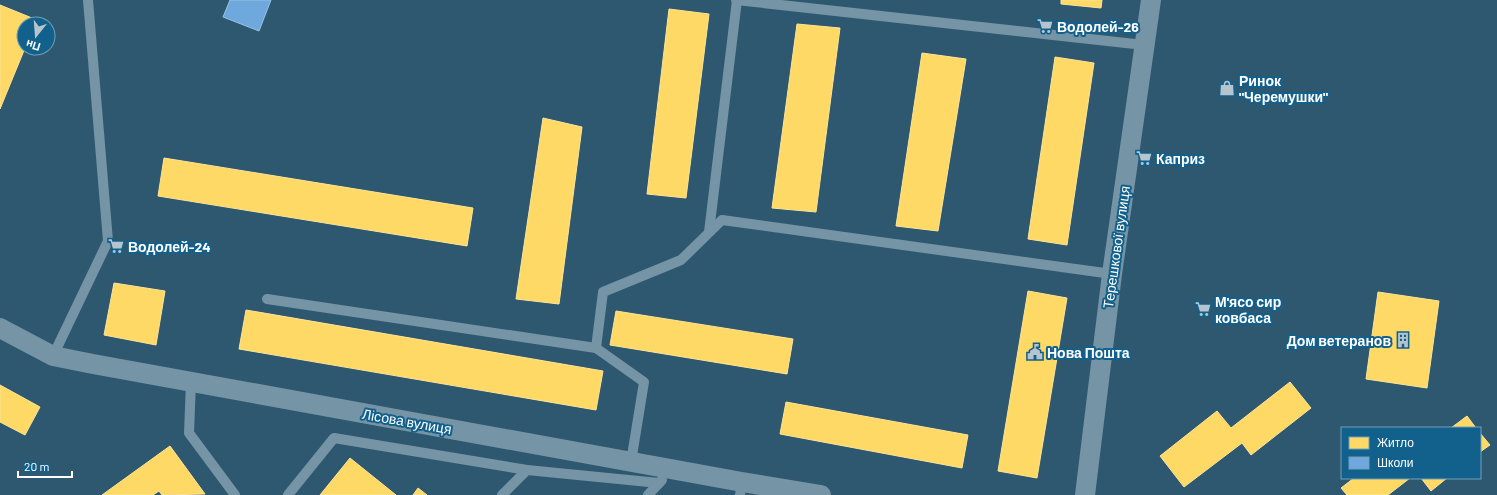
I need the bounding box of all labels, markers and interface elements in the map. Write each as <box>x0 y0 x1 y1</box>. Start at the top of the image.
north arrow <box>16 16 56 56</box>
supermarket icon: Водолей-26 <box>1036 17 1054 35</box>
place label: Водолей-26 <box>1057 18 1139 35</box>
text: Пн <box>24 38 42 54</box>
place label: Ринок "Черемушки" <box>1239 72 1328 105</box>
shop icon: Ринок "Черемушки" <box>1218 79 1236 97</box>
supermarket icon: Каприз <box>1135 149 1153 167</box>
place label: Каприз <box>1156 150 1205 167</box>
street label: Терешкової вулиця <box>1099 185 1133 309</box>
supermarket icon: Водолей-24 <box>107 237 125 255</box>
place label: Водолей-24 <box>128 238 211 255</box>
place label: М'ясо сир ковбаса <box>1215 293 1281 326</box>
supermarket icon: М'ясо сир ковбаса <box>1194 300 1212 318</box>
building icon: Дом ветеранов <box>1394 331 1412 349</box>
place label: Дом ветеранов <box>1287 332 1391 349</box>
public building icon: Нова Пошта <box>1026 343 1044 361</box>
place label: Нова Пошта <box>1047 344 1130 361</box>
street label: Лісова вулиця <box>361 405 453 437</box>
legend <box>1341 427 1481 479</box>
text: Житло <box>1377 435 1414 449</box>
scale bar <box>18 453 72 479</box>
text: Школи <box>1377 455 1414 469</box>
text: 20 m <box>24 459 50 473</box>

